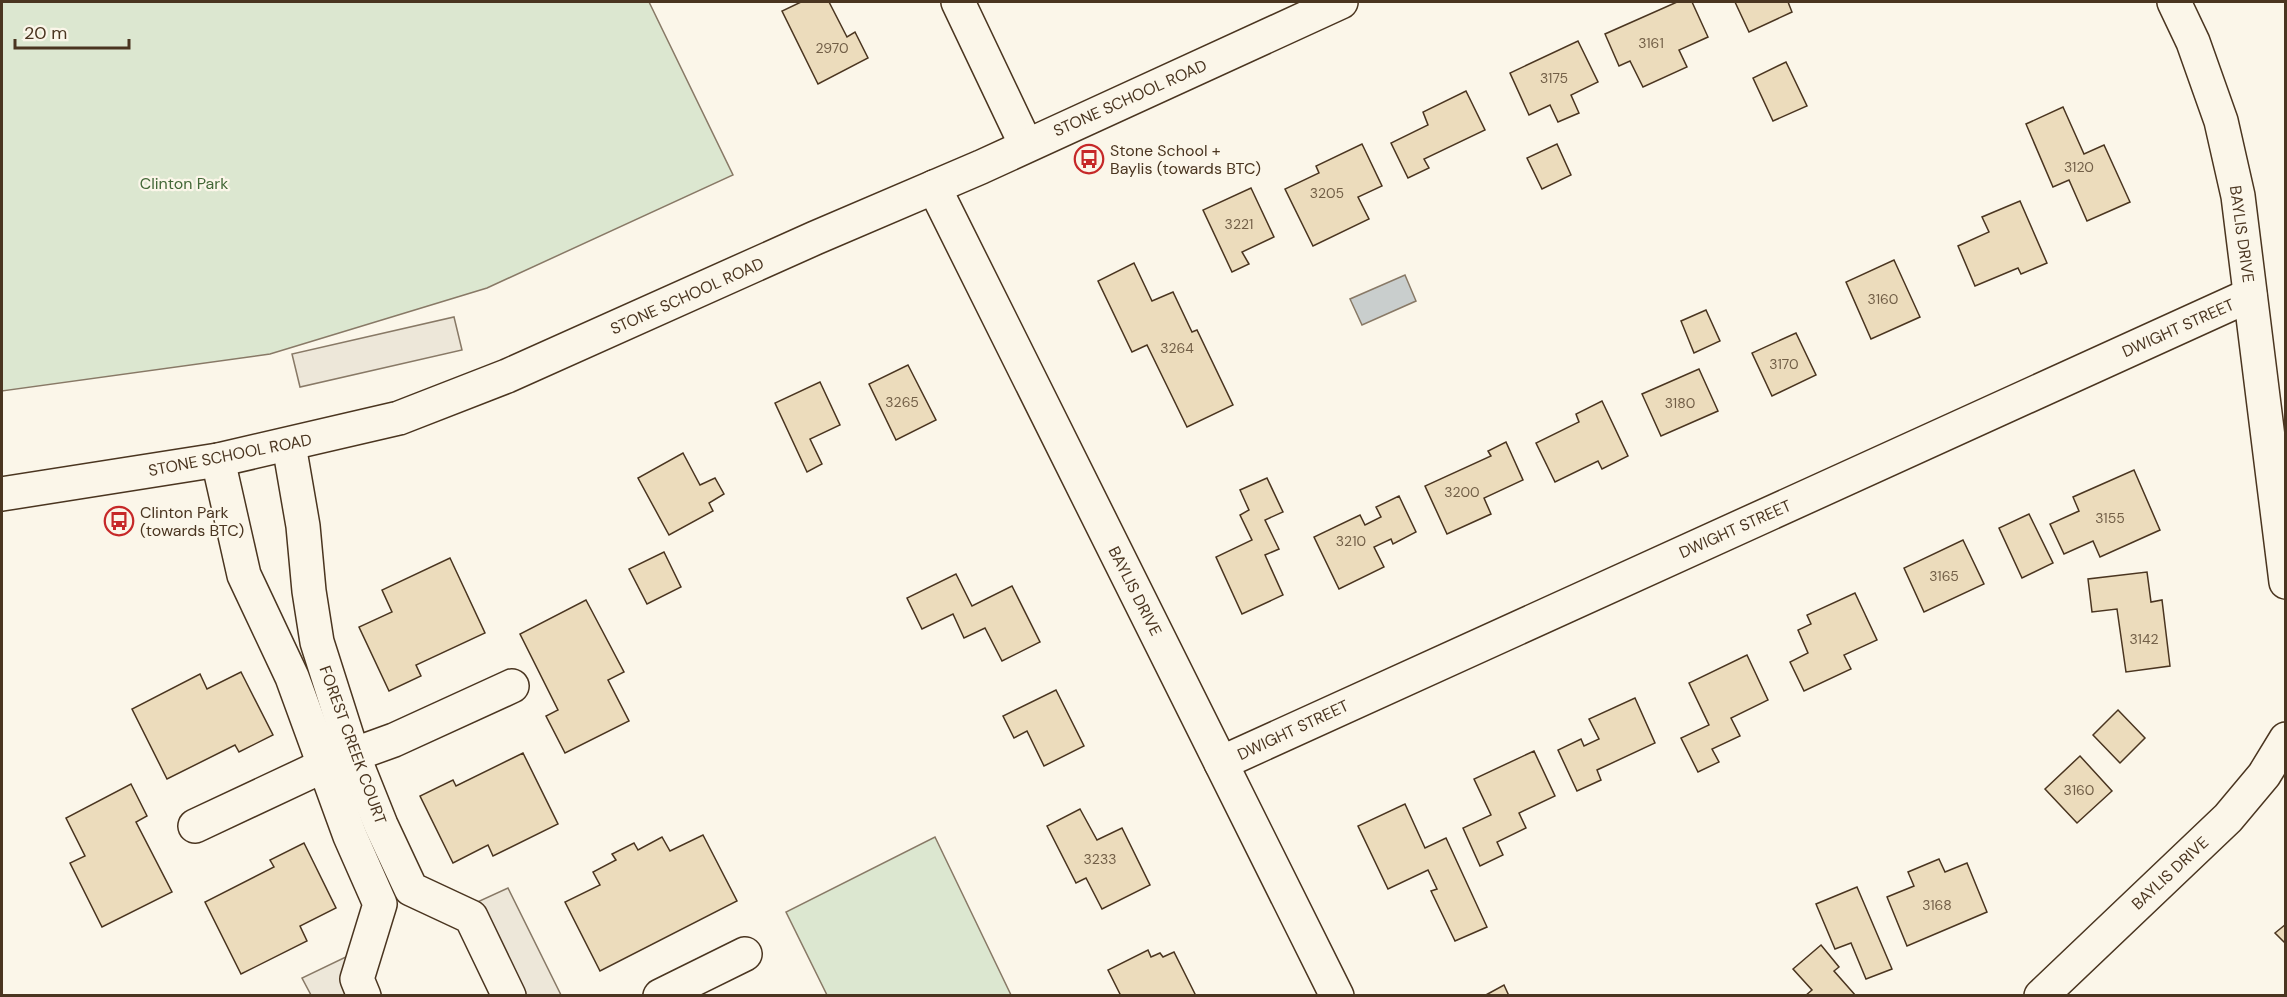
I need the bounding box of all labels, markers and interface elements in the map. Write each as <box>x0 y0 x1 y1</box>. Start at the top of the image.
scale bar <box>15 12 129 50</box>
text: 20 m <box>24 21 67 45</box>
house number: 3161 <box>1638 34 1664 52</box>
house number: 2970 <box>815 39 849 57</box>
street label: STONE SCHOOL ROAD <box>1050 55 1210 141</box>
house number: 3175 <box>1540 69 1568 87</box>
place label: Stone School + Baylis (towards BTC) <box>1110 140 1261 179</box>
bus stop icon: Stone School + Baylis (towards BTC) <box>1073 143 1105 175</box>
house number: 3120 <box>2064 158 2094 176</box>
park label: Clinton Park <box>140 173 228 194</box>
house number: 3205 <box>1310 184 1344 202</box>
street label: BAYLIS DRIVE <box>2225 184 2259 284</box>
house number: 3221 <box>1225 215 1253 233</box>
street label: STONE SCHOOL ROAD <box>607 253 767 339</box>
house number: 3160 <box>1868 290 1898 308</box>
street label: DWIGHT STREET <box>2119 294 2237 362</box>
house number: 3264 <box>1160 339 1194 357</box>
house number: 3170 <box>1769 355 1799 373</box>
house number: 3265 <box>885 393 919 411</box>
house number: 3180 <box>1665 394 1695 412</box>
street label: STONE SCHOOL ROAD <box>147 429 313 481</box>
house number: 3200 <box>1444 483 1480 501</box>
street label: DWIGHT STREET <box>1676 495 1794 563</box>
place label: Clinton Park (towards BTC) <box>140 502 244 541</box>
bus stop icon: Clinton Park (towards BTC) <box>103 505 135 537</box>
house number: 3155 <box>2095 509 2125 527</box>
house number: 3210 <box>1336 532 1366 550</box>
street label: BAYLIS DRIVE <box>1103 543 1167 639</box>
house number: 3165 <box>1929 567 1959 585</box>
house number: 3142 <box>2130 630 2158 648</box>
street label: FOREST CREEK COURT <box>315 663 391 827</box>
street label: DWIGHT STREET <box>1234 695 1352 765</box>
house number: 3160 <box>2064 781 2094 799</box>
street label: BAYLIS DRIVE <box>2127 832 2213 914</box>
house number: 3233 <box>1084 850 1116 868</box>
house number: 3168 <box>1922 896 1952 914</box>

